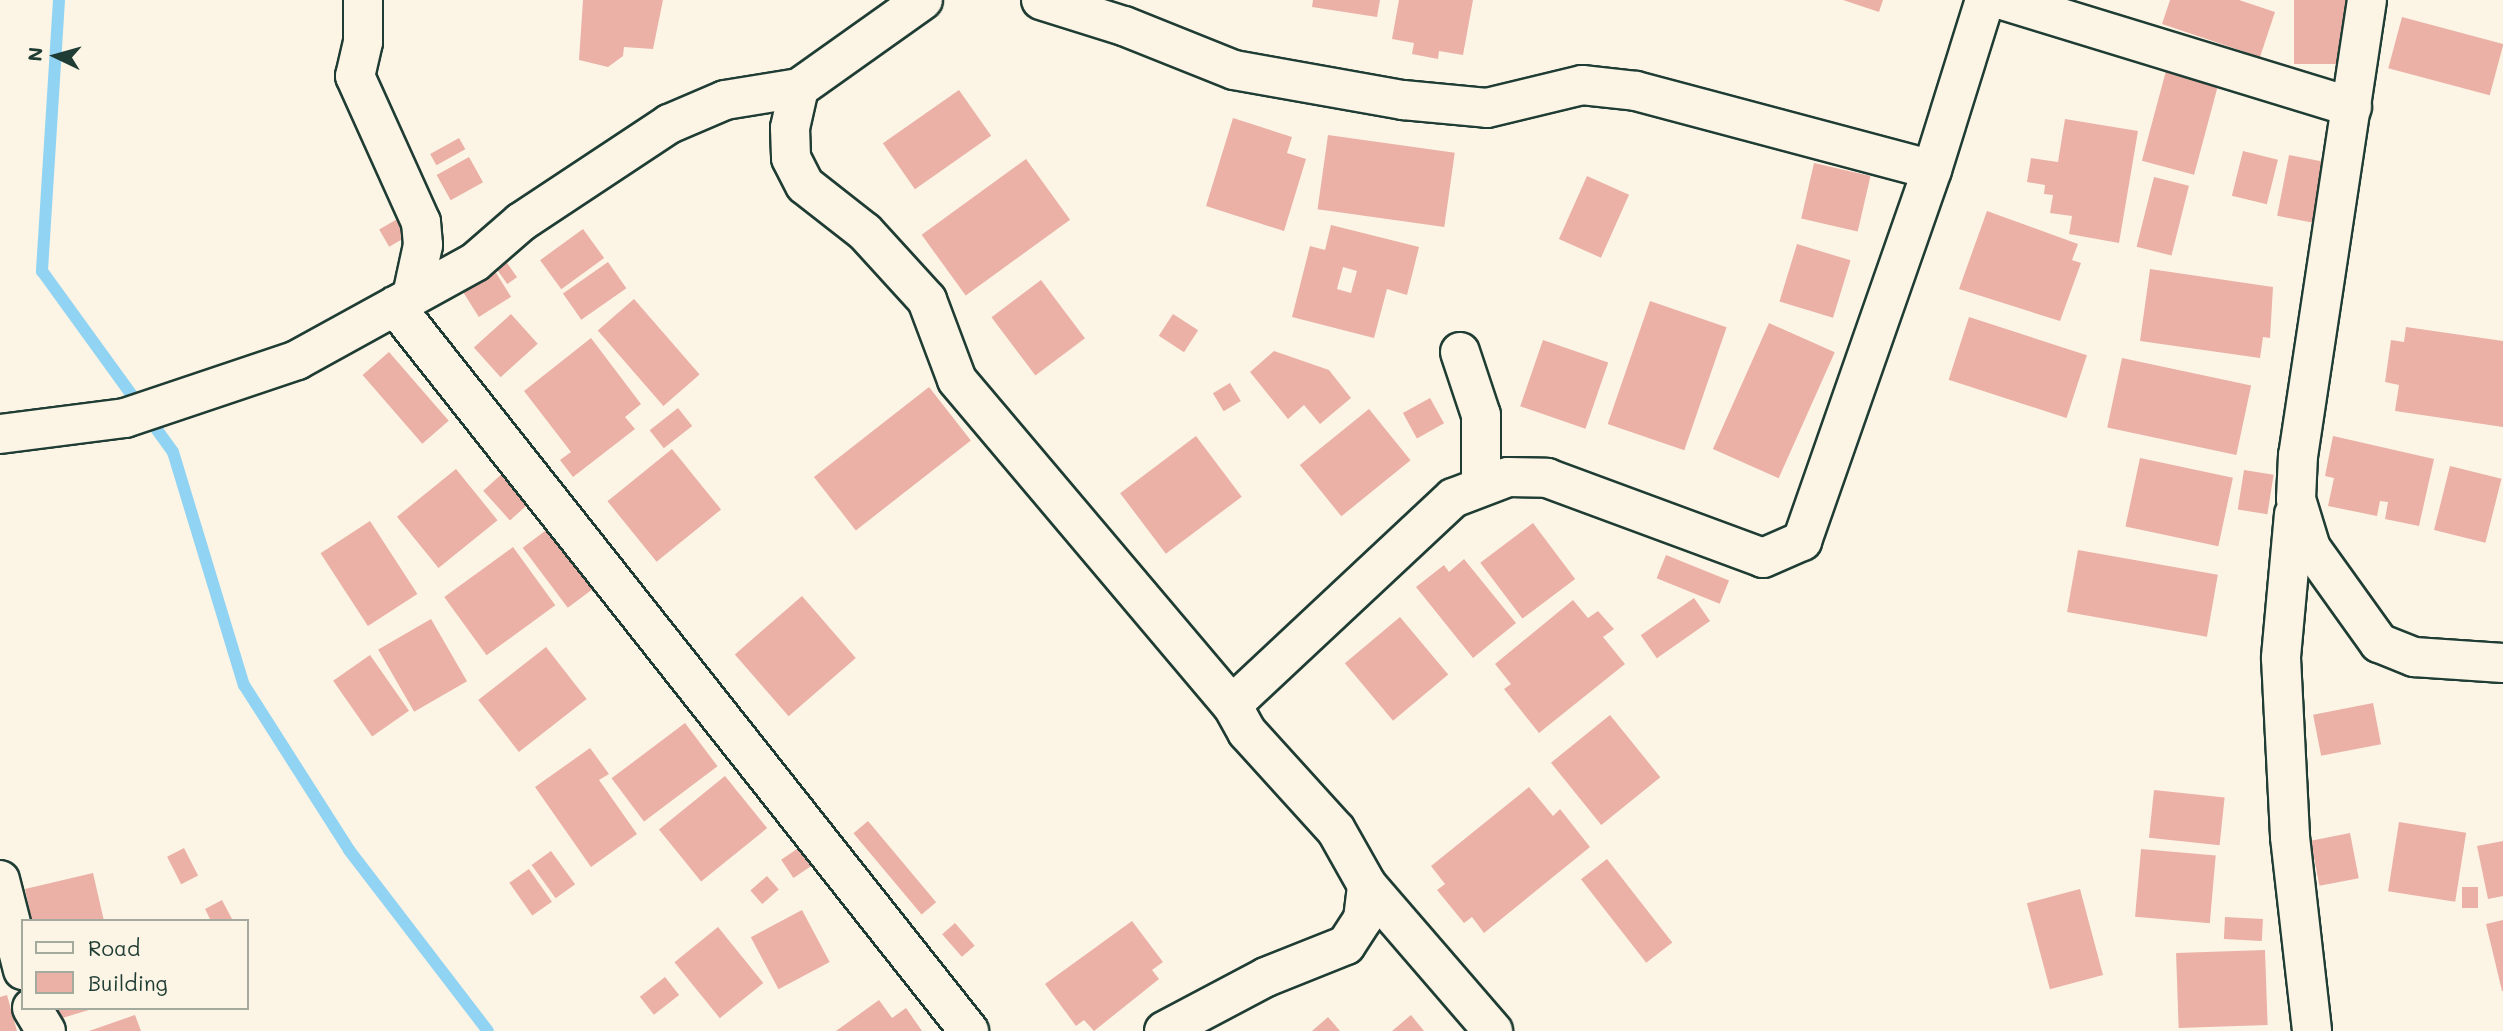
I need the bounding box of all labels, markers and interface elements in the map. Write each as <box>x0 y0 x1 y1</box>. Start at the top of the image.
north arrow <box>21 21 91 91</box>
text: N <box>22 46 48 62</box>
legend <box>21 919 248 1010</box>
text: Road <box>88 934 140 961</box>
text: Building <box>88 969 168 996</box>

